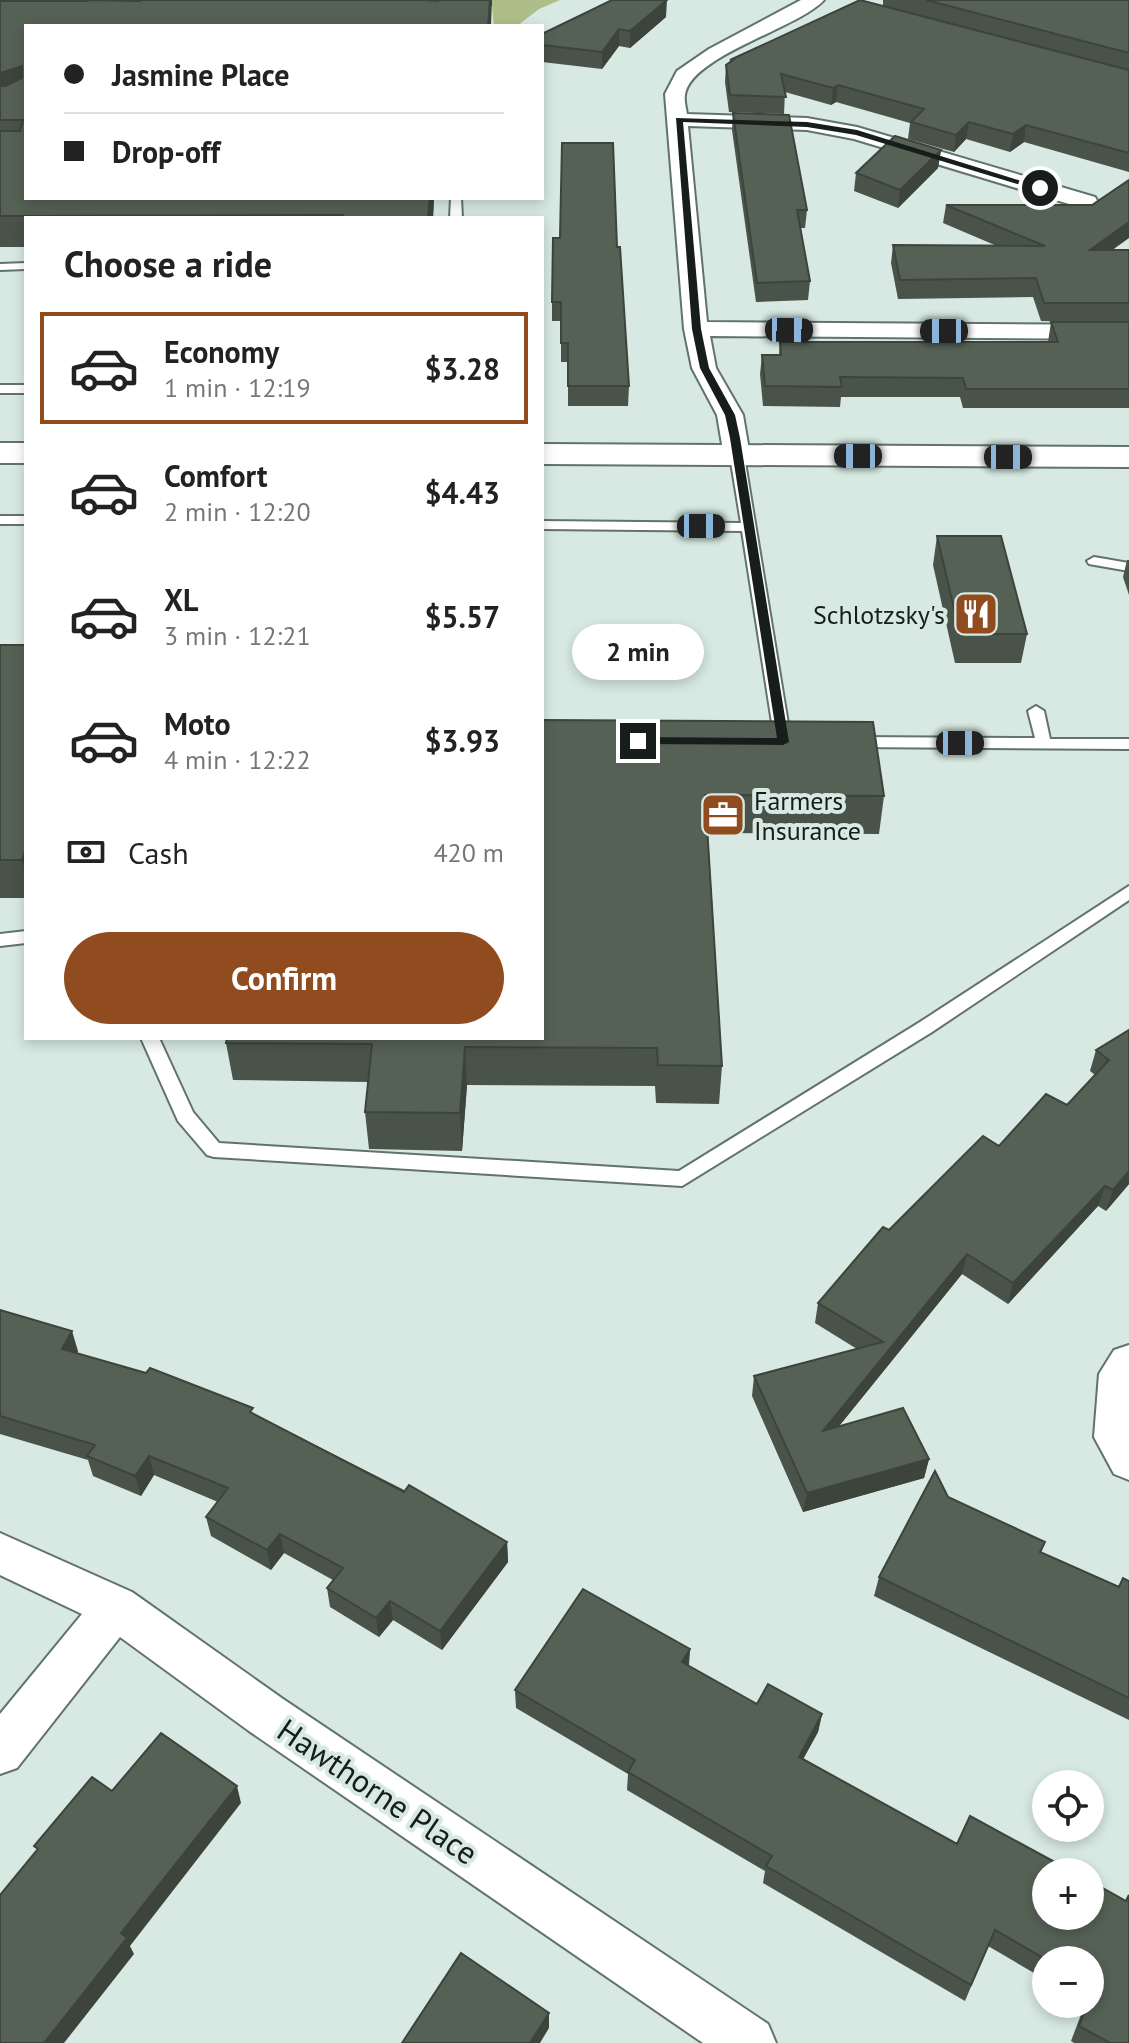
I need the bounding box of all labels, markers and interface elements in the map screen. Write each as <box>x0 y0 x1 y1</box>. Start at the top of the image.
text: Jasmine Place <box>112 55 290 94</box>
text: Drop-off <box>112 132 220 171</box>
route start <box>1022 170 1058 206</box>
text: Choose a ride <box>64 240 272 287</box>
car <box>765 318 813 342</box>
car <box>920 319 968 343</box>
icon: car <box>68 332 140 404</box>
text: Economy <box>164 332 279 371</box>
text: $3.28 <box>425 349 500 388</box>
text: 1 min · 12:19 <box>164 371 311 404</box>
car <box>834 444 882 468</box>
car <box>984 445 1032 469</box>
icon: car <box>68 456 140 528</box>
text: Comfort <box>164 456 267 495</box>
text: $4.43 <box>425 473 500 512</box>
text: 2 min · 12:20 <box>164 495 311 528</box>
car <box>677 514 725 538</box>
icon: car <box>68 580 140 652</box>
text: XL <box>164 580 198 619</box>
restaurant icon: Schlotzsky's <box>952 590 1000 638</box>
text: $5.57 <box>425 597 500 636</box>
place label: Schlotzsky's <box>813 598 945 631</box>
text: 3 min · 12:21 <box>164 619 311 652</box>
callout: 2 min <box>572 625 704 681</box>
text: 2 min <box>606 635 670 668</box>
icon: car <box>68 704 140 776</box>
text: Moto <box>164 704 231 743</box>
text: $3.93 <box>425 721 500 760</box>
route end <box>620 723 656 759</box>
car <box>936 731 984 755</box>
text: 4 min · 12:22 <box>164 743 311 776</box>
place label: Farmers Insurance <box>754 784 861 847</box>
office icon: Farmers Insurance <box>699 791 747 839</box>
icon: cash <box>64 830 108 874</box>
text: Cash <box>128 833 189 872</box>
text: 420 m <box>433 836 504 869</box>
button: Confirm <box>64 932 504 1024</box>
street label: Hawthorne Place <box>270 1709 486 1873</box>
map controls <box>1032 1770 1104 2018</box>
button: locate <box>1032 1770 1104 1842</box>
button: + <box>1032 1858 1104 1930</box>
button: − <box>1032 1946 1104 2018</box>

